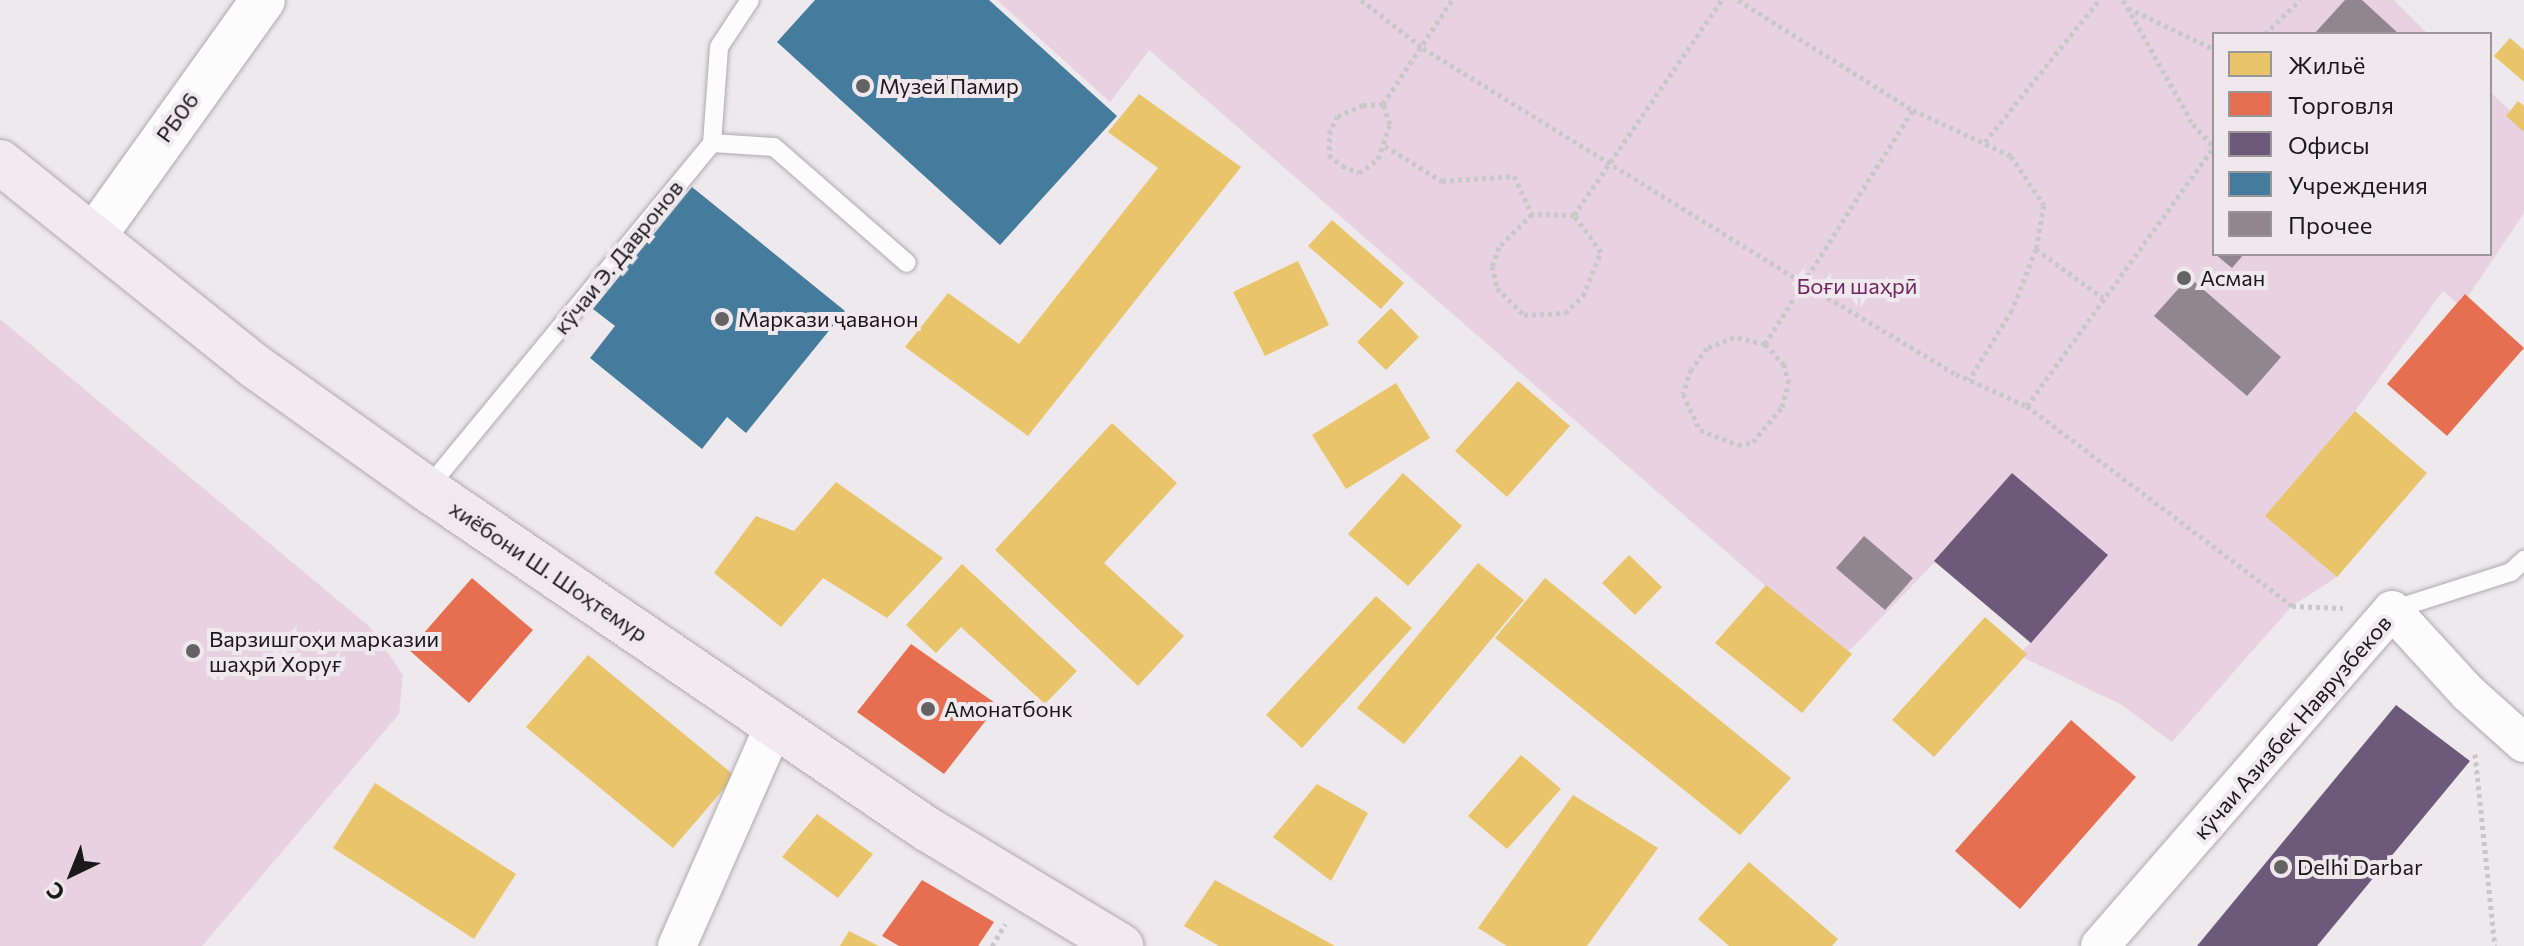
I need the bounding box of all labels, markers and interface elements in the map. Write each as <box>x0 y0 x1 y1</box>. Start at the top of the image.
legend <box>2212 32 2492 256</box>
text: Жильё <box>2288 50 2365 79</box>
place label: Музей Памир <box>879 73 1019 99</box>
marker: Музей Памир <box>854 77 872 95</box>
street label: РБ06 <box>150 87 204 147</box>
text: Торговля <box>2288 90 2394 119</box>
text: Офисы <box>2288 130 2370 159</box>
text: Учреждения <box>2288 170 2428 199</box>
street label: кӯчаи Э. Давронов <box>548 175 688 339</box>
text: Прочее <box>2288 210 2372 239</box>
place label: Асман <box>2200 265 2265 291</box>
marker: Асман <box>2175 269 2193 287</box>
park label: Боғи шаҳрӣ <box>1797 273 1917 299</box>
place label: Маркази ҷаванон <box>738 306 918 332</box>
marker: Маркази ҷаванон <box>713 310 731 328</box>
street label: хиёбони Ш. Шоҳтемур <box>445 495 653 647</box>
street label: кӯчаи Азизбек Наврузбеков <box>2187 610 2397 844</box>
place label: Варзишгоҳи марказии шаҳрӣ Хоруғ <box>209 625 439 676</box>
marker: Варзишгоҳи марказии шаҳрӣ Хоруғ <box>184 642 202 660</box>
place label: Амонатбонк <box>944 696 1073 722</box>
marker: Амонатбонк <box>919 700 937 718</box>
north arrow <box>32 834 112 914</box>
place label: Delhi Darbar <box>2297 854 2423 880</box>
marker: Delhi Darbar <box>2272 858 2290 876</box>
text: С <box>41 877 70 907</box>

